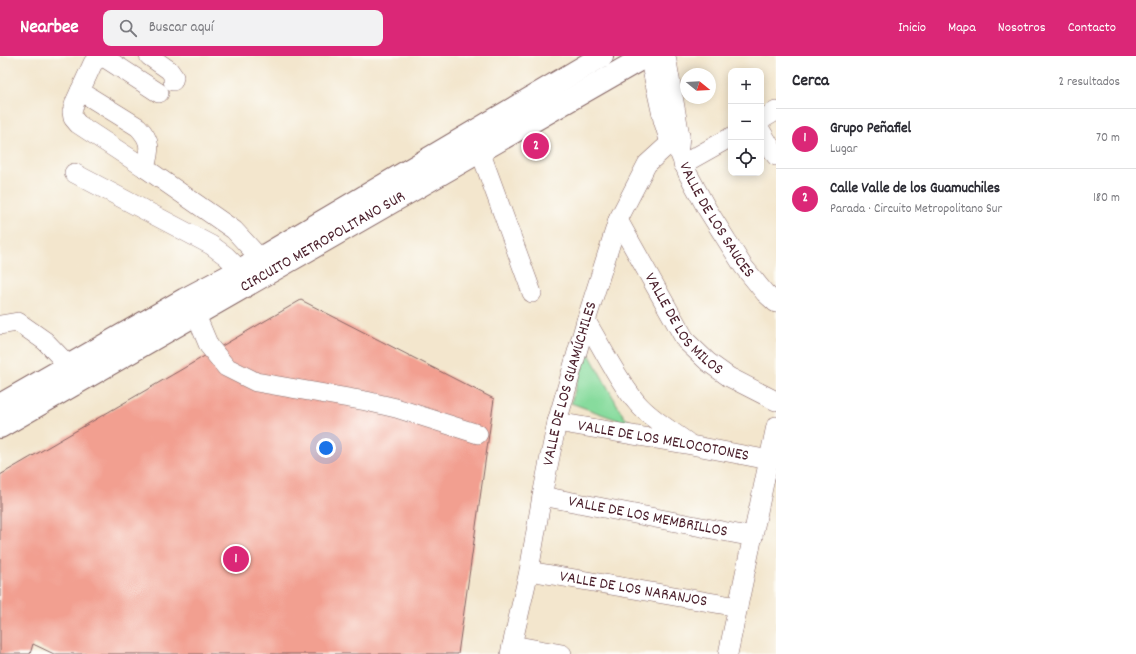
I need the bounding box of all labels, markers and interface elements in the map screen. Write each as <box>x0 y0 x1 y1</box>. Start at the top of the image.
search box <box>103 10 383 46</box>
text: Nearbee <box>20 15 79 42</box>
icon: search <box>117 17 139 39</box>
text: Buscar aquí <box>149 17 214 39</box>
text: Inicio <box>898 18 926 38</box>
text: Mapa <box>948 18 976 38</box>
text: Nosotros <box>998 18 1046 38</box>
text: Contacto <box>1068 18 1116 38</box>
north arrow <box>680 68 716 104</box>
map controls <box>728 68 764 176</box>
button: + <box>728 68 764 104</box>
text: Cerca <box>792 70 829 94</box>
text: 2 resultados <box>1058 73 1120 92</box>
button: − <box>728 104 764 140</box>
text: Grupo Peñafiel <box>830 118 911 140</box>
text: 1 <box>804 129 806 148</box>
text: 70 m <box>1096 129 1120 148</box>
pin: 2 <box>523 131 549 161</box>
button: locate <box>728 140 764 176</box>
text: Lugar <box>830 140 858 159</box>
street label: VALLE DE LOS SAUCES <box>673 159 760 283</box>
text: Calle Valle de los Guamuchiles <box>830 178 1000 200</box>
street label: CIRCUITO METROPOLITANO SUR <box>236 185 410 298</box>
text: 2 <box>802 189 808 208</box>
text: 180 m <box>1093 189 1120 208</box>
text: Parada · Circuito Metropolitano Sur <box>830 200 1002 219</box>
street label: VALLE DE LOS MILOS <box>639 269 728 381</box>
street label: VALLE DE LOS GUAMÚCHILES <box>537 299 603 468</box>
street label: VALLE DE LOS MELOCOTONES <box>576 414 751 467</box>
your location <box>316 438 336 458</box>
street label: VALLE DE LOS MEMBRILLOS <box>566 490 730 543</box>
pin: 1 <box>223 544 249 574</box>
street label: VALLE DE LOS NARANJOS <box>558 565 709 613</box>

